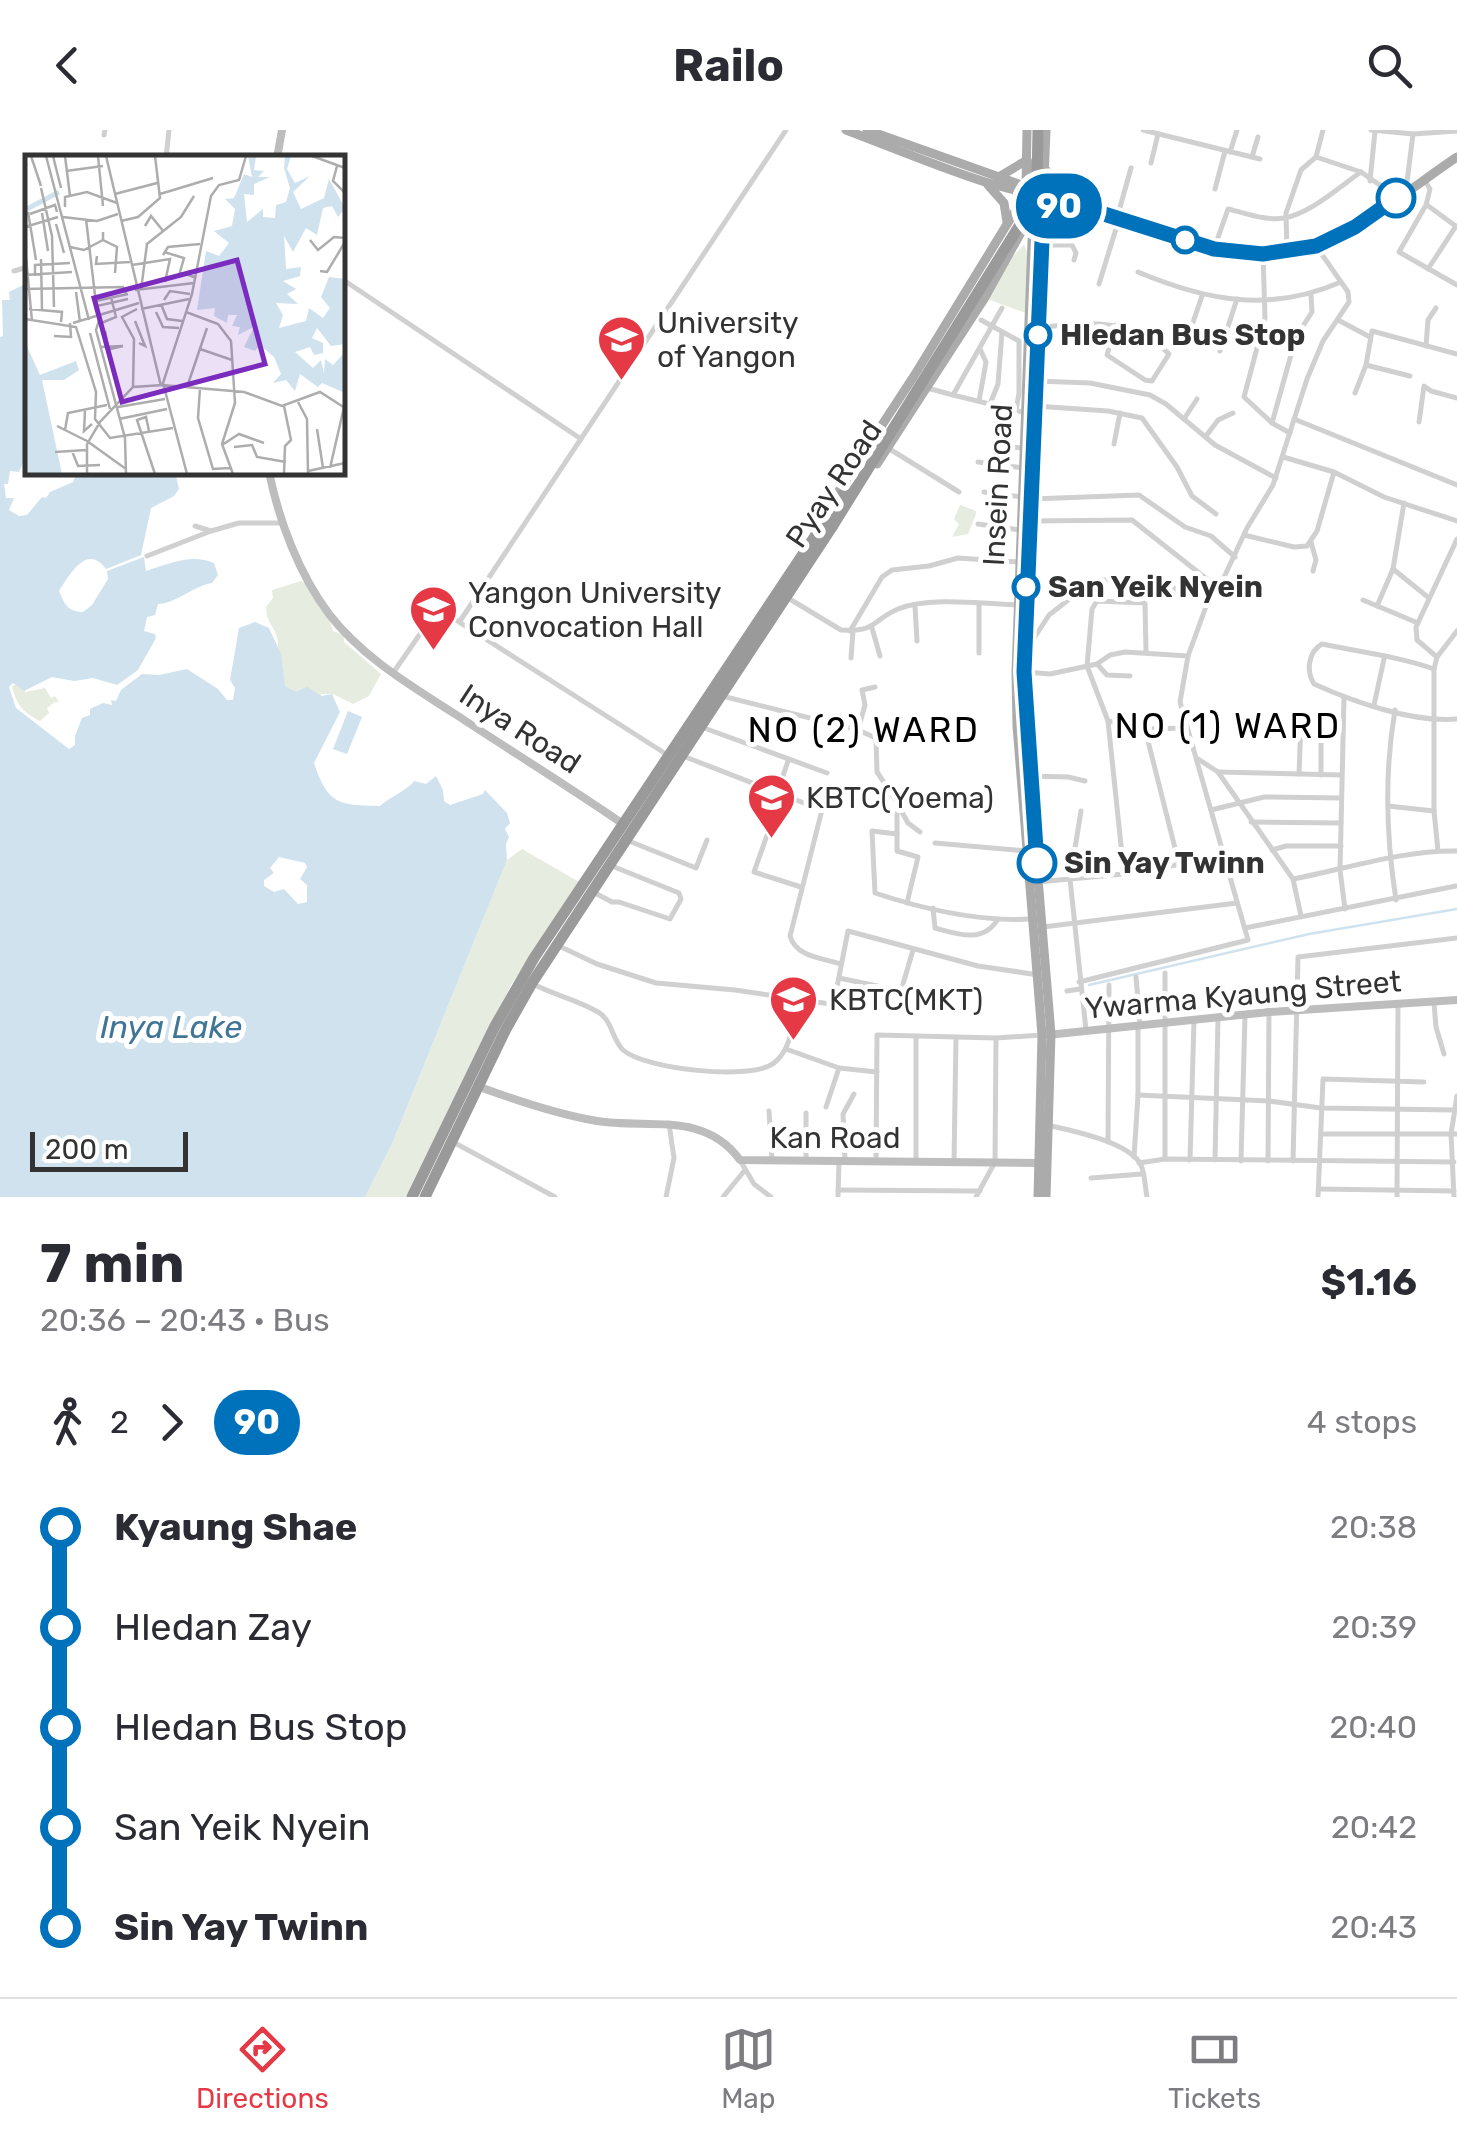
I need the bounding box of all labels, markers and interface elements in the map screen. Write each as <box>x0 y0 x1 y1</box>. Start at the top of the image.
icon: back <box>40 38 95 93</box>
icon: search <box>1362 38 1417 93</box>
text: Railo <box>673 39 784 92</box>
inset map <box>25 155 345 475</box>
line badge: 90 <box>1014 174 1104 238</box>
unlabelled marker <box>1377 179 1415 217</box>
text: 90 <box>1036 185 1082 227</box>
unlabelled marker <box>1172 227 1198 253</box>
place label: University of Yangon <box>657 305 799 375</box>
school or university icon: University of Yangon <box>596 314 648 382</box>
place label: Hledan Bus Stop <box>1060 317 1306 353</box>
marker: Hledan Bus Stop <box>1025 322 1051 348</box>
street label: Insein Road <box>976 403 1020 567</box>
street label: Pyay Road <box>778 414 890 554</box>
place label: San Yeik Nyein <box>1048 569 1263 605</box>
marker: San Yeik Nyein <box>1013 574 1039 600</box>
place label: Yangon University Convocation Hall <box>468 575 721 645</box>
school or university icon: Yangon University Convocation Hall <box>407 584 459 652</box>
street label: Inya Road <box>453 677 587 781</box>
district label: NO (1) WARD <box>1114 705 1342 747</box>
district label: NO (2) WARD <box>748 709 980 751</box>
school or university icon: KBTC(Yoema) <box>745 772 797 840</box>
place label: KBTC(Yoema) <box>806 780 994 816</box>
marker: Sin Yay Twinn <box>1018 844 1056 882</box>
place label: Sin Yay Twinn <box>1064 845 1265 881</box>
street label: Ywarma Kyaung Street <box>1083 963 1403 1027</box>
school or university icon: KBTC(MKT) <box>768 974 820 1042</box>
place label: KBTC(MKT) <box>829 982 983 1018</box>
water label: Inya Lake <box>100 1008 242 1046</box>
street label: Kan Road <box>769 1120 901 1156</box>
scale bar <box>30 1127 188 1172</box>
text: 200 m <box>45 1133 129 1166</box>
text: 7 min <box>40 1231 185 1296</box>
text: $1.16 <box>1321 1259 1417 1305</box>
text: 20:36 – 20:43 · Bus <box>40 1301 329 1339</box>
icon: walk <box>40 1395 95 1450</box>
icon: forward <box>144 1395 199 1450</box>
text: 90 <box>234 1401 280 1443</box>
text: 2 <box>110 1403 129 1441</box>
text: 4 stops <box>1307 1403 1417 1441</box>
text: Kyaung Shae <box>114 1504 357 1550</box>
text: 20:38 <box>1330 1508 1417 1546</box>
text: Hledan Zay <box>114 1604 312 1650</box>
text: 20:39 <box>1331 1608 1417 1646</box>
text: Hledan Bus Stop <box>114 1704 407 1750</box>
text: 20:40 <box>1330 1708 1417 1746</box>
text: San Yeik Nyein <box>114 1804 370 1850</box>
text: 20:42 <box>1331 1808 1417 1846</box>
text: Sin Yay Twinn <box>114 1904 368 1950</box>
text: 20:43 <box>1331 1908 1417 1946</box>
tab: Directions <box>196 2022 329 2115</box>
tab: Map <box>721 2022 776 2115</box>
tab: Tickets <box>1168 2022 1261 2115</box>

